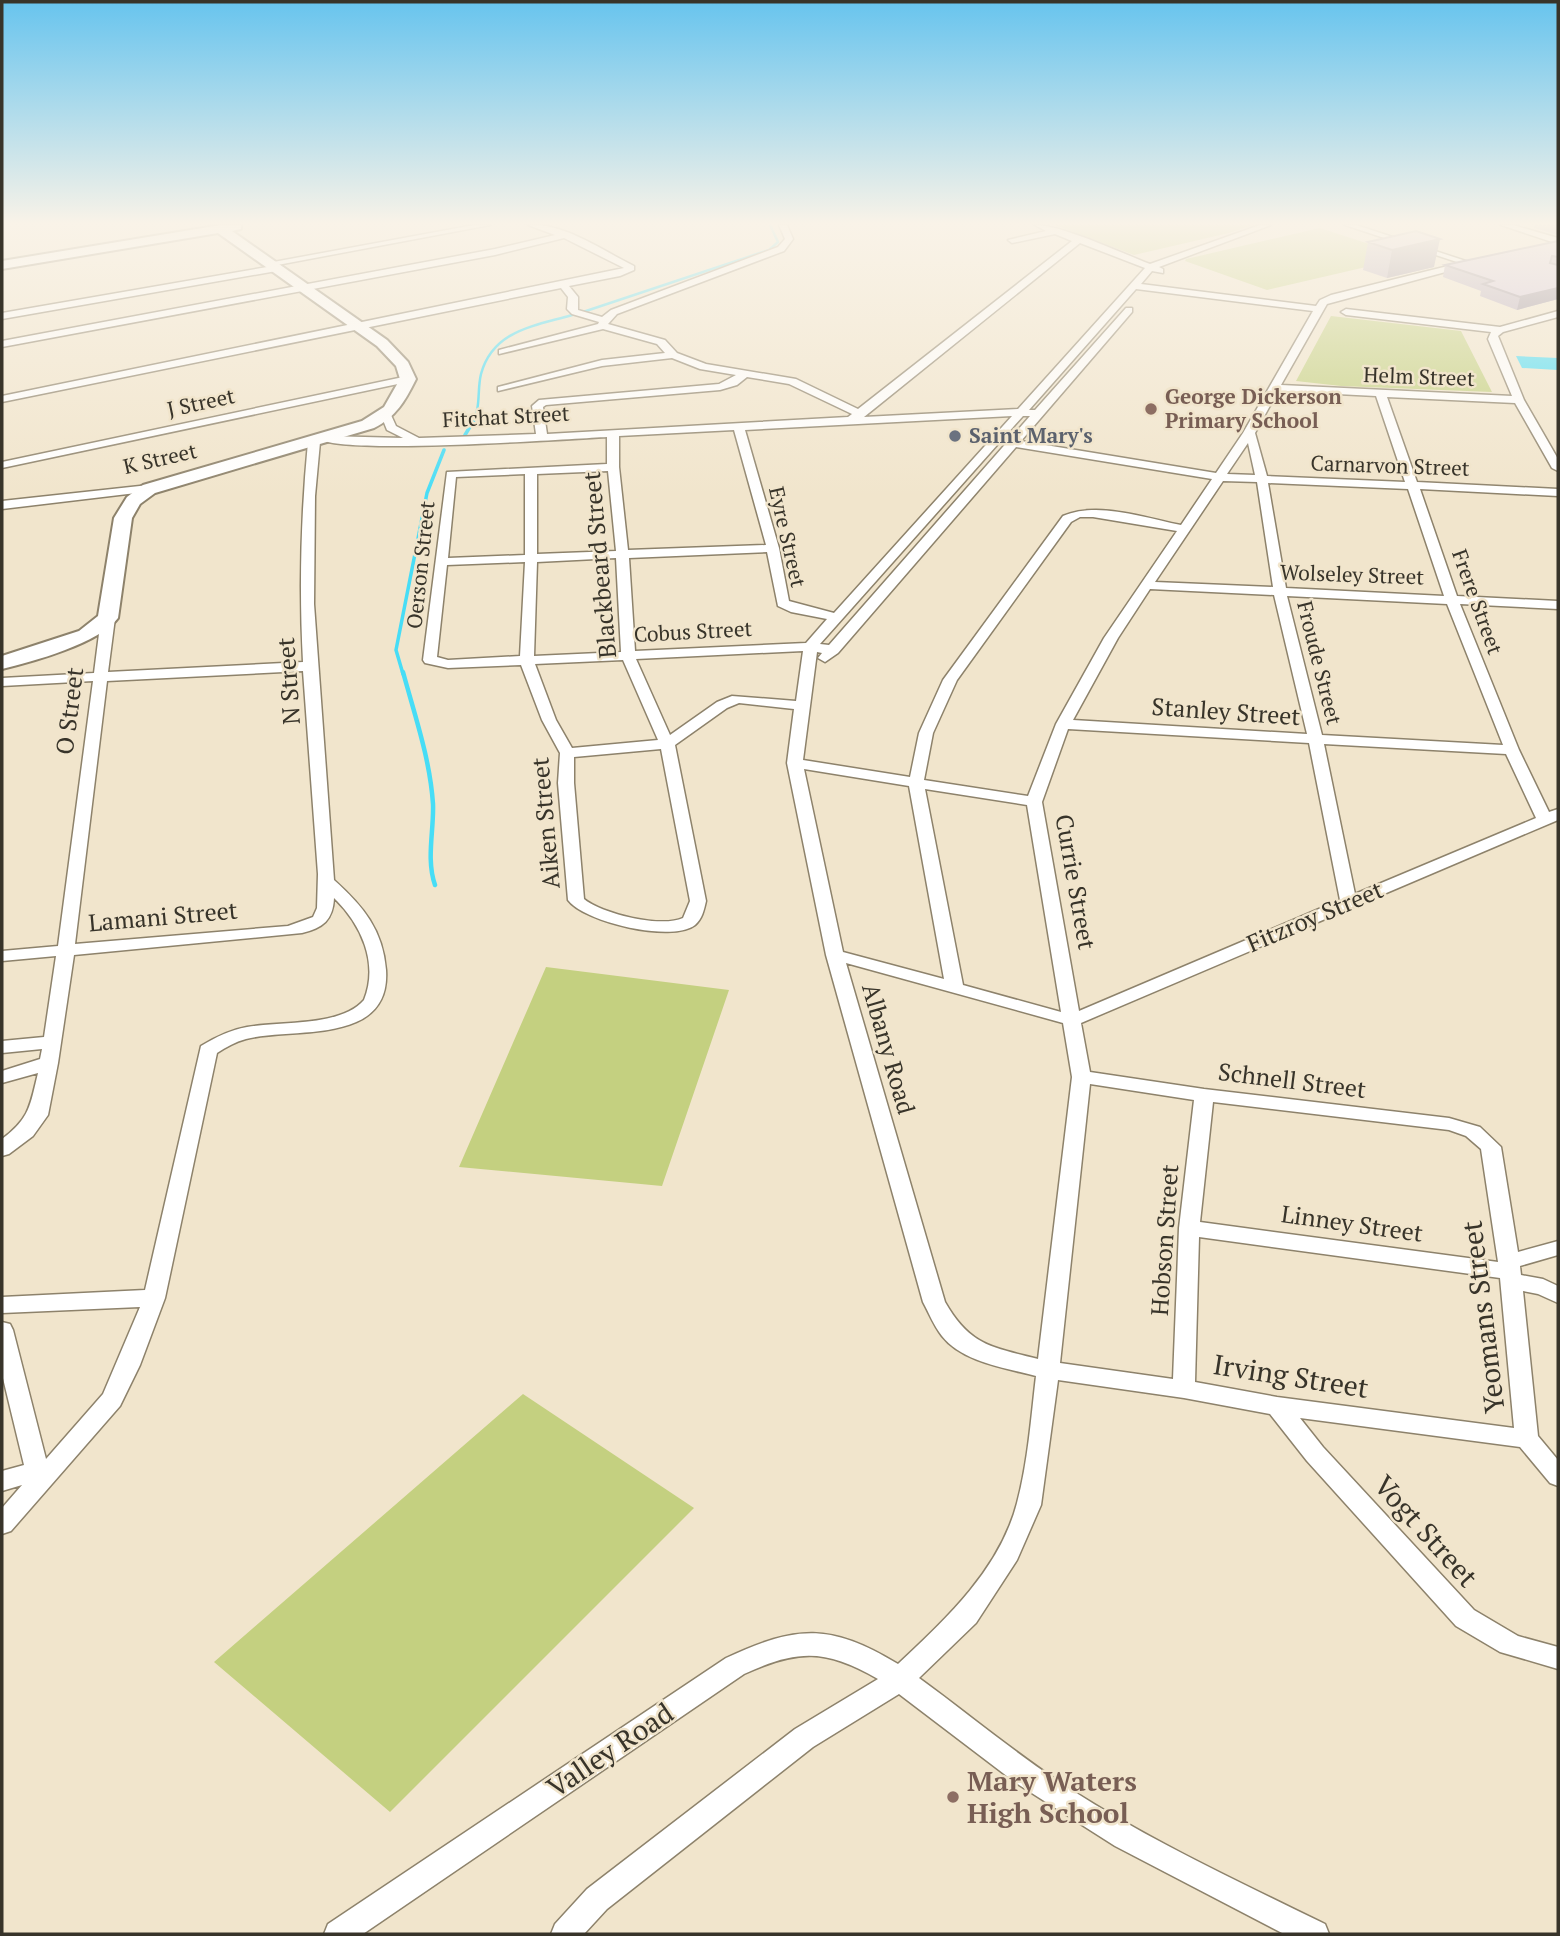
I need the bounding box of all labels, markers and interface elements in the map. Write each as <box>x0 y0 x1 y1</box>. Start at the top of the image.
street label: Helm Street <box>1363 360 1475 392</box>
street label: J Street <box>164 381 237 423</box>
place label: George Dickerson Primary School <box>1165 382 1342 434</box>
street label: Fitchat Street <box>442 399 570 433</box>
marker: George Dickerson Primary School <box>1143 401 1159 417</box>
place label: Saint Mary's <box>969 421 1093 449</box>
marker: Saint Mary's <box>947 428 963 444</box>
street label: K Street <box>120 436 200 480</box>
street label: Carnarvon Street <box>1310 448 1470 482</box>
street label: Blackbeard Street <box>575 470 623 660</box>
street label: Eyre Street <box>763 484 813 590</box>
street label: Oerson Street <box>399 499 441 630</box>
street label: Frere Street <box>1446 545 1510 658</box>
street label: Wolseley Street <box>1280 557 1425 591</box>
street label: Froude Street <box>1291 598 1349 728</box>
street label: Cobus Street <box>633 614 753 648</box>
street label: N Street <box>269 636 307 726</box>
street label: O Street <box>48 665 90 756</box>
street label: Stanley Street <box>1151 690 1302 732</box>
street label: Aiken Street <box>523 756 567 890</box>
street label: Currie Street <box>1048 812 1104 952</box>
street label: Fitzroy Street <box>1242 873 1388 959</box>
street label: Lamani Street <box>87 894 239 938</box>
street label: Albany Road <box>855 980 923 1118</box>
street label: Schnell Street <box>1216 1055 1368 1105</box>
street label: Hobson Street <box>1143 1163 1185 1317</box>
street label: Linney Street <box>1279 1197 1425 1249</box>
street label: Yeomans Street <box>1452 1218 1513 1415</box>
street label: Irving Street <box>1211 1345 1372 1406</box>
street label: Vogt Street <box>1366 1467 1487 1595</box>
street label: Valley Road <box>539 1694 680 1805</box>
place label: Mary Waters High School <box>967 1762 1137 1831</box>
marker: Mary Waters High School <box>945 1789 961 1805</box>

